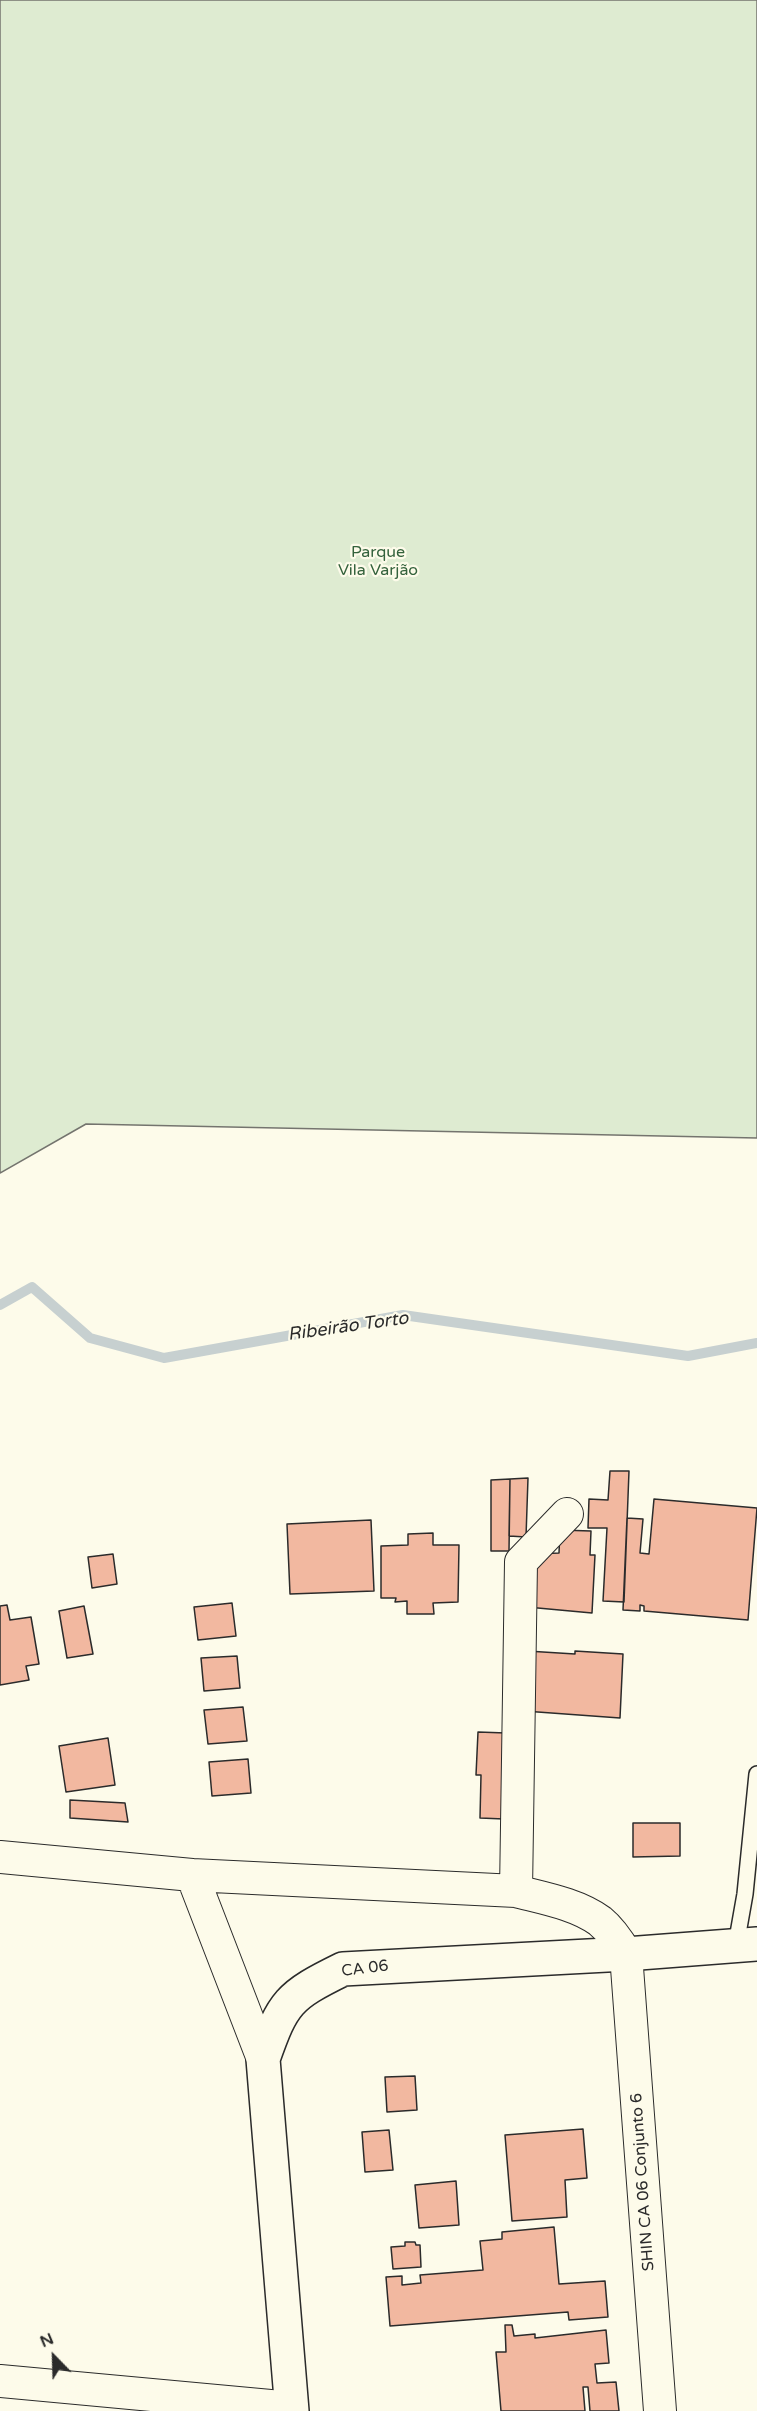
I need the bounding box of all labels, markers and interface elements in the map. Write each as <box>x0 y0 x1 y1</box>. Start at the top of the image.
park label: Parque Vila Varjão <box>338 543 418 581</box>
water label: Ribeirão Torto <box>286 1308 410 1346</box>
street label: CA 06 <box>340 1957 390 1981</box>
street label: SHIN CA 06 Conjunto 6 <box>627 2092 659 2272</box>
north arrow <box>24 2327 84 2387</box>
text: N <box>37 2329 57 2352</box>

